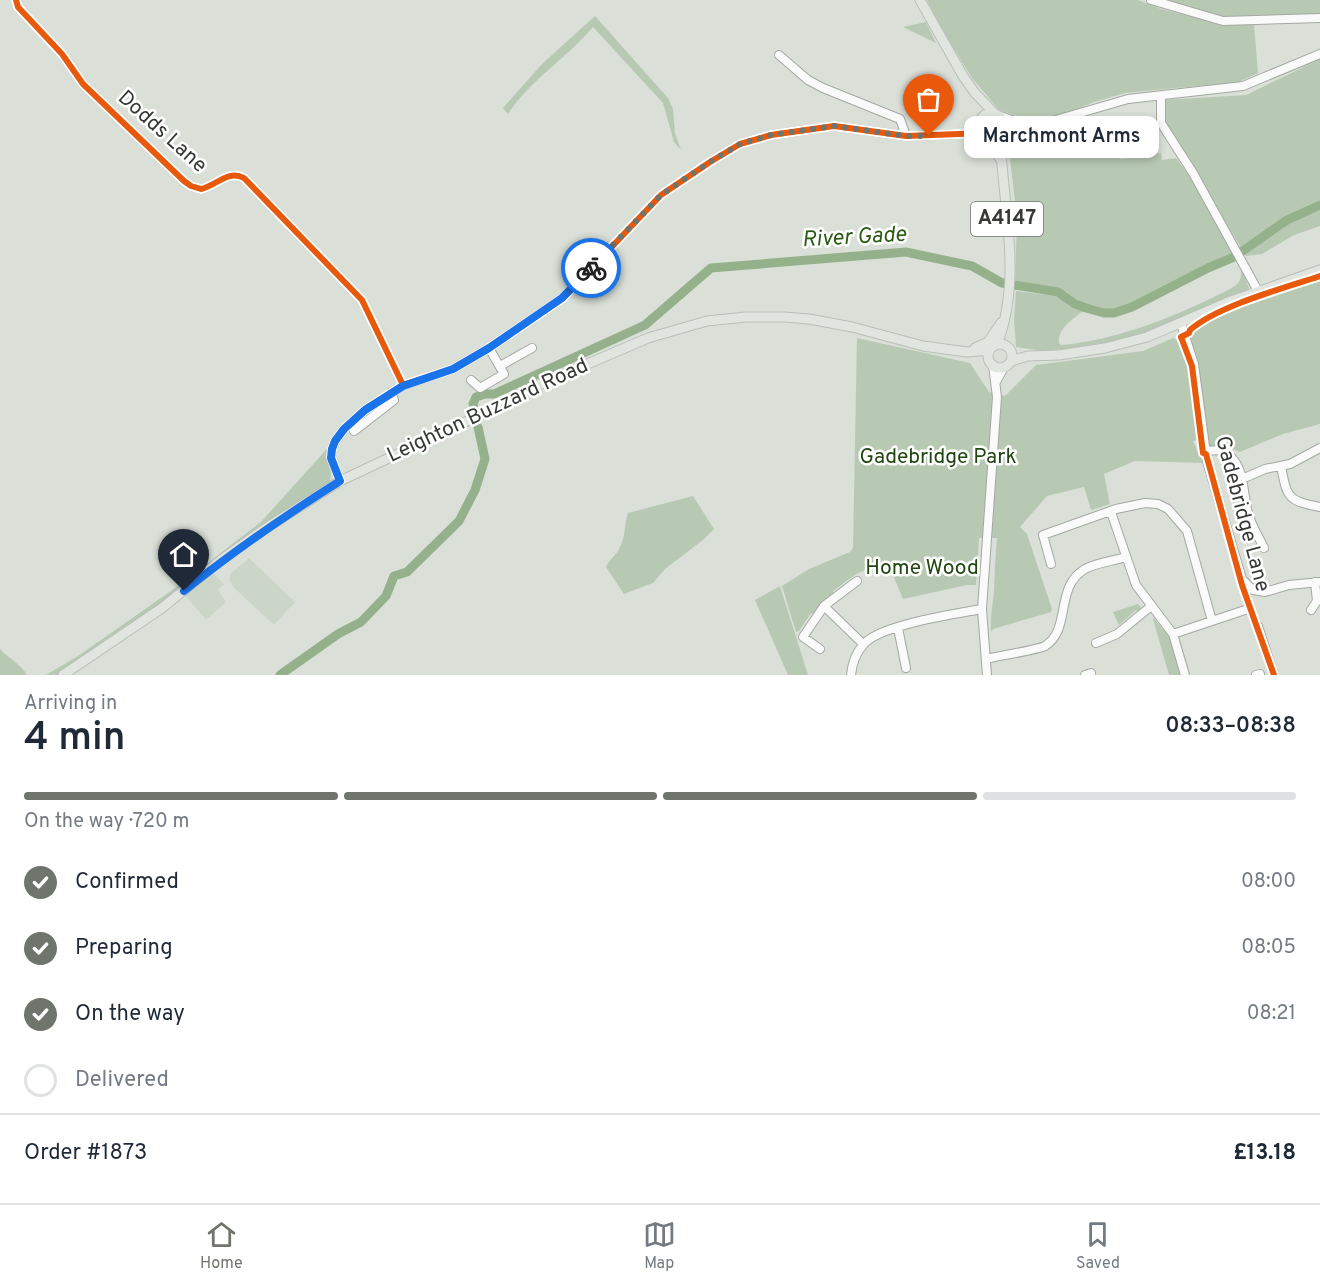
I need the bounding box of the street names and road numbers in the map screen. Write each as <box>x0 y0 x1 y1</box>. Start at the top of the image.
street label: Dodds Lane <box>112 85 212 179</box>
road number: A4147 <box>971 202 1043 236</box>
street label: Leighton Buzzard Road <box>383 353 593 469</box>
street label: Gadebridge Lane <box>1208 433 1276 595</box>

